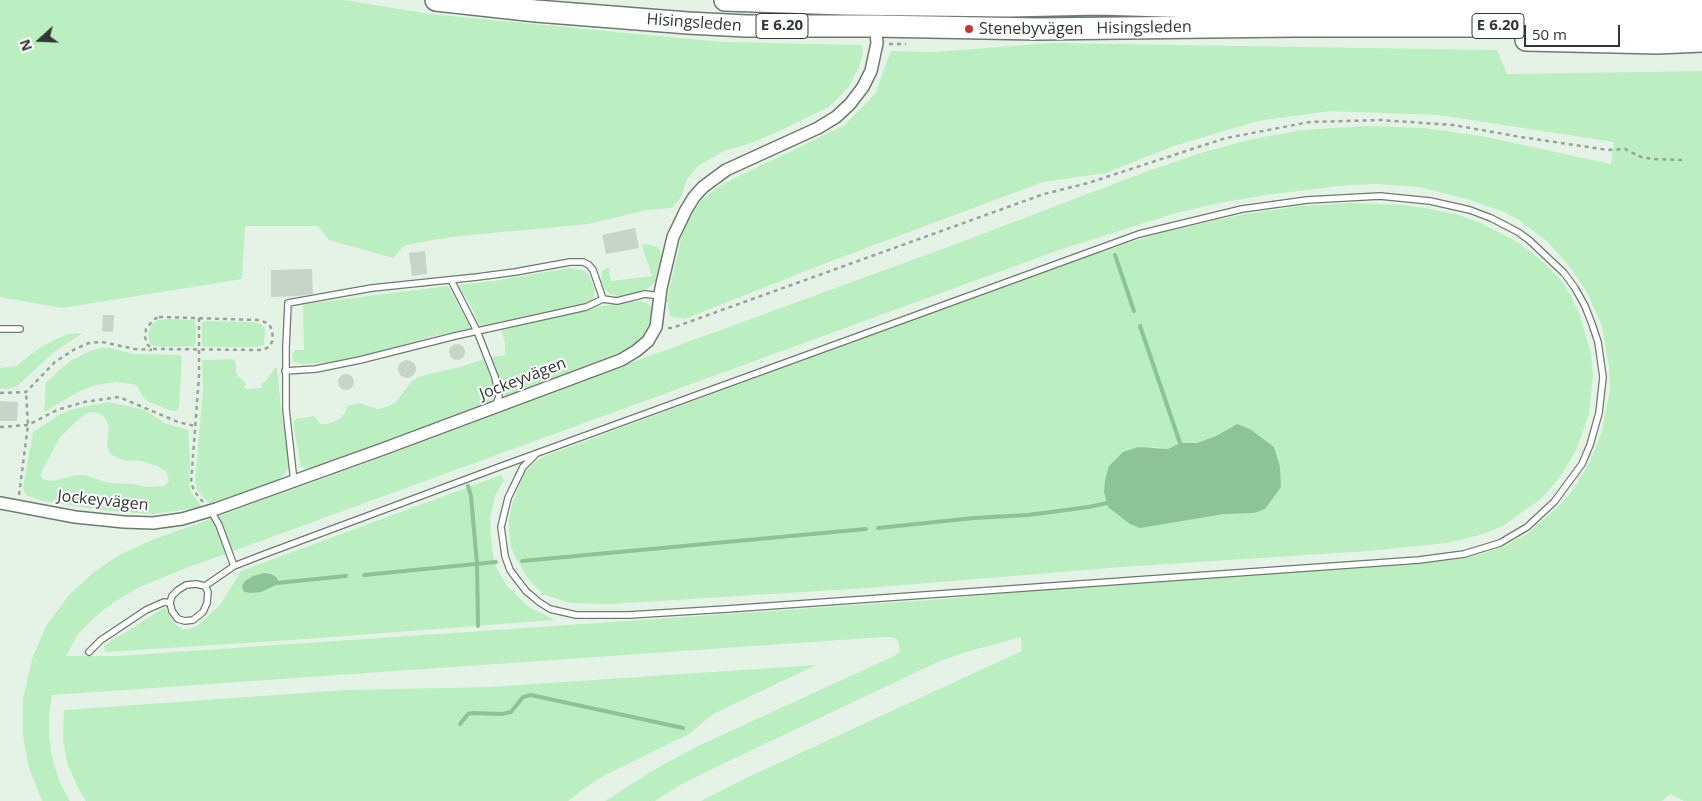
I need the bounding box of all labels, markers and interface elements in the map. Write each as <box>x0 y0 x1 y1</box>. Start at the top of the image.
street label: Hisingsleden <box>646 10 742 36</box>
road number: E 6.20 <box>756 14 808 38</box>
road number: E 6.20 <box>1472 14 1524 38</box>
north arrow <box>15 15 65 65</box>
scale bar <box>1527 15 1623 47</box>
street label: Hisingsleden <box>1096 18 1192 38</box>
place label: Stenebyvägen <box>979 19 1083 39</box>
marker: Stenebyvägen <box>963 23 975 35</box>
text: 50 m <box>1532 24 1567 44</box>
text: N <box>15 37 36 54</box>
street label: Jockeyvägen <box>477 354 569 404</box>
street label: Jockeyvägen <box>57 487 149 515</box>

